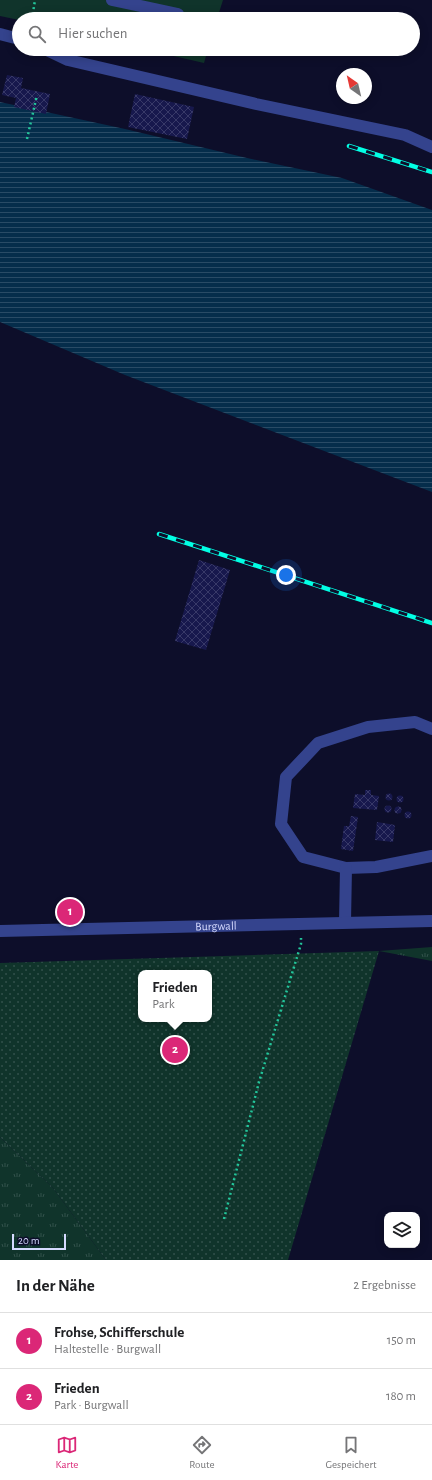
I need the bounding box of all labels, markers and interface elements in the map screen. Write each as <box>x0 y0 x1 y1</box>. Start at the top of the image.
search box <box>12 12 420 56</box>
icon: search <box>26 23 48 45</box>
text: Hier suchen <box>58 26 128 41</box>
north arrow <box>336 68 372 104</box>
your location <box>276 565 296 585</box>
pin: 1 <box>57 897 83 927</box>
street label: Burgwall <box>195 920 237 932</box>
popup <box>138 970 212 1022</box>
text: Frieden <box>152 980 198 995</box>
text: Park <box>152 998 175 1011</box>
pin: 2 <box>162 1035 188 1065</box>
map controls <box>384 1212 420 1248</box>
button: layers <box>384 1212 420 1248</box>
scale bar <box>12 1232 66 1251</box>
text: 20 m <box>18 1235 39 1246</box>
text: In der Nähe <box>16 1277 95 1294</box>
text: 2 Ergebnisse <box>353 1279 416 1292</box>
text: Frohse, Schifferschule <box>54 1325 184 1340</box>
text: 1 <box>27 1334 31 1347</box>
text: 150 m <box>387 1334 416 1347</box>
text: Haltestelle · Burgwall <box>54 1343 161 1356</box>
text: Frieden <box>54 1381 100 1396</box>
text: 2 <box>26 1390 32 1403</box>
text: 180 m <box>386 1390 416 1403</box>
text: Park · Burgwall <box>54 1399 129 1412</box>
tab: Karte <box>56 1434 78 1471</box>
tab: Route <box>189 1434 215 1471</box>
tab: Gespeichert <box>326 1434 376 1471</box>

